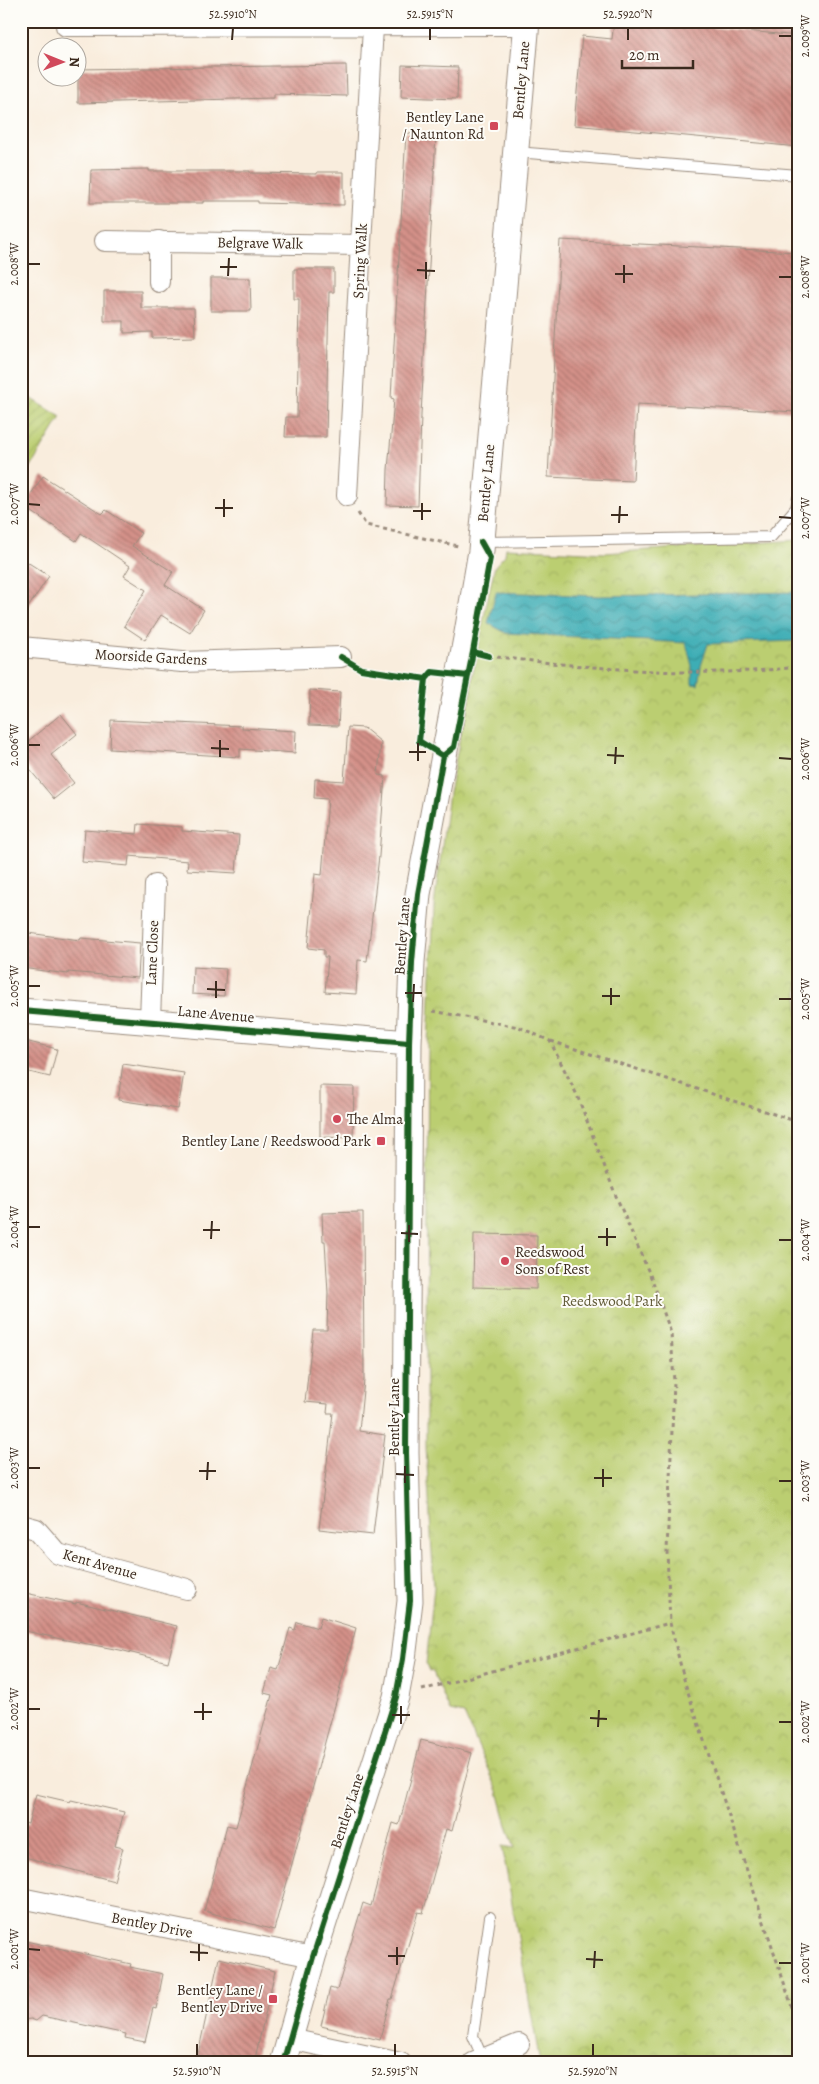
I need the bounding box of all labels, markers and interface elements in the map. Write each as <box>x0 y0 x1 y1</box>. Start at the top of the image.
text: 52.5910°N <box>209 6 257 22</box>
text: 52.5915°N <box>407 6 454 22</box>
text: 52.5920°N <box>603 6 653 22</box>
text: 2.009°W <box>797 14 813 57</box>
north arrow <box>38 38 88 88</box>
scale bar <box>622 38 693 70</box>
street label: Bentley Lane <box>508 40 534 120</box>
text: 20 m <box>629 45 660 65</box>
text: N <box>65 57 84 67</box>
place label: Bentley Lane / Naunton Rd <box>402 107 485 144</box>
marker: Bentley Lane / Naunton Rd <box>488 120 500 132</box>
street label: Spring Walk <box>348 222 372 299</box>
street label: Belgrave Walk <box>217 232 304 254</box>
text: 2.008°W <box>6 242 22 285</box>
text: 2.008°W <box>797 255 813 298</box>
street label: Bentley Lane <box>473 443 499 523</box>
text: 2.007°W <box>6 482 22 525</box>
text: 2.007°W <box>797 496 813 539</box>
street label: Moorside Gardens <box>94 644 208 670</box>
text: 2.006°W <box>6 723 22 766</box>
text: 2.006°W <box>797 737 813 780</box>
street label: Bentley Lane <box>389 896 415 976</box>
street label: Lane Close <box>141 920 163 986</box>
text: 2.005°W <box>6 964 22 1007</box>
text: 2.005°W <box>797 977 813 1020</box>
street label: Lane Avenue <box>177 1001 256 1027</box>
place label: The Alma <box>347 1109 403 1129</box>
marker: The Alma <box>331 1113 343 1125</box>
place label: Bentley Lane / Reedswood Park <box>181 1131 372 1151</box>
marker: Bentley Lane / Reedswood Park <box>375 1135 387 1147</box>
text: 2.004°W <box>6 1205 22 1248</box>
text: 2.004°W <box>797 1218 813 1261</box>
place label: Reedswood Sons of Rest <box>515 1242 589 1279</box>
marker: Reedswood Sons of Rest <box>499 1255 511 1267</box>
park label: Reedswood Park <box>562 1291 663 1311</box>
street label: Bentley Lane <box>384 1378 404 1456</box>
text: 2.003°W <box>6 1446 22 1489</box>
text: 2.003°W <box>797 1459 813 1502</box>
street label: Kent Avenue <box>60 1544 140 1584</box>
text: 2.002°W <box>6 1687 22 1730</box>
text: 2.002°W <box>797 1700 813 1743</box>
street label: Bentley Lane <box>325 1770 369 1851</box>
street label: Bentley Drive <box>110 1907 195 1943</box>
text: 2.001°W <box>6 1928 22 1970</box>
text: 2.001°W <box>797 1942 813 1984</box>
place label: Bentley Lane / Bentley Drive <box>177 1980 263 2017</box>
marker: Bentley Lane / Bentley Drive <box>267 1993 279 2005</box>
text: 52.5910°N <box>173 2063 221 2079</box>
text: 52.5915°N <box>372 2063 419 2079</box>
text: 52.5920°N <box>568 2063 618 2079</box>

